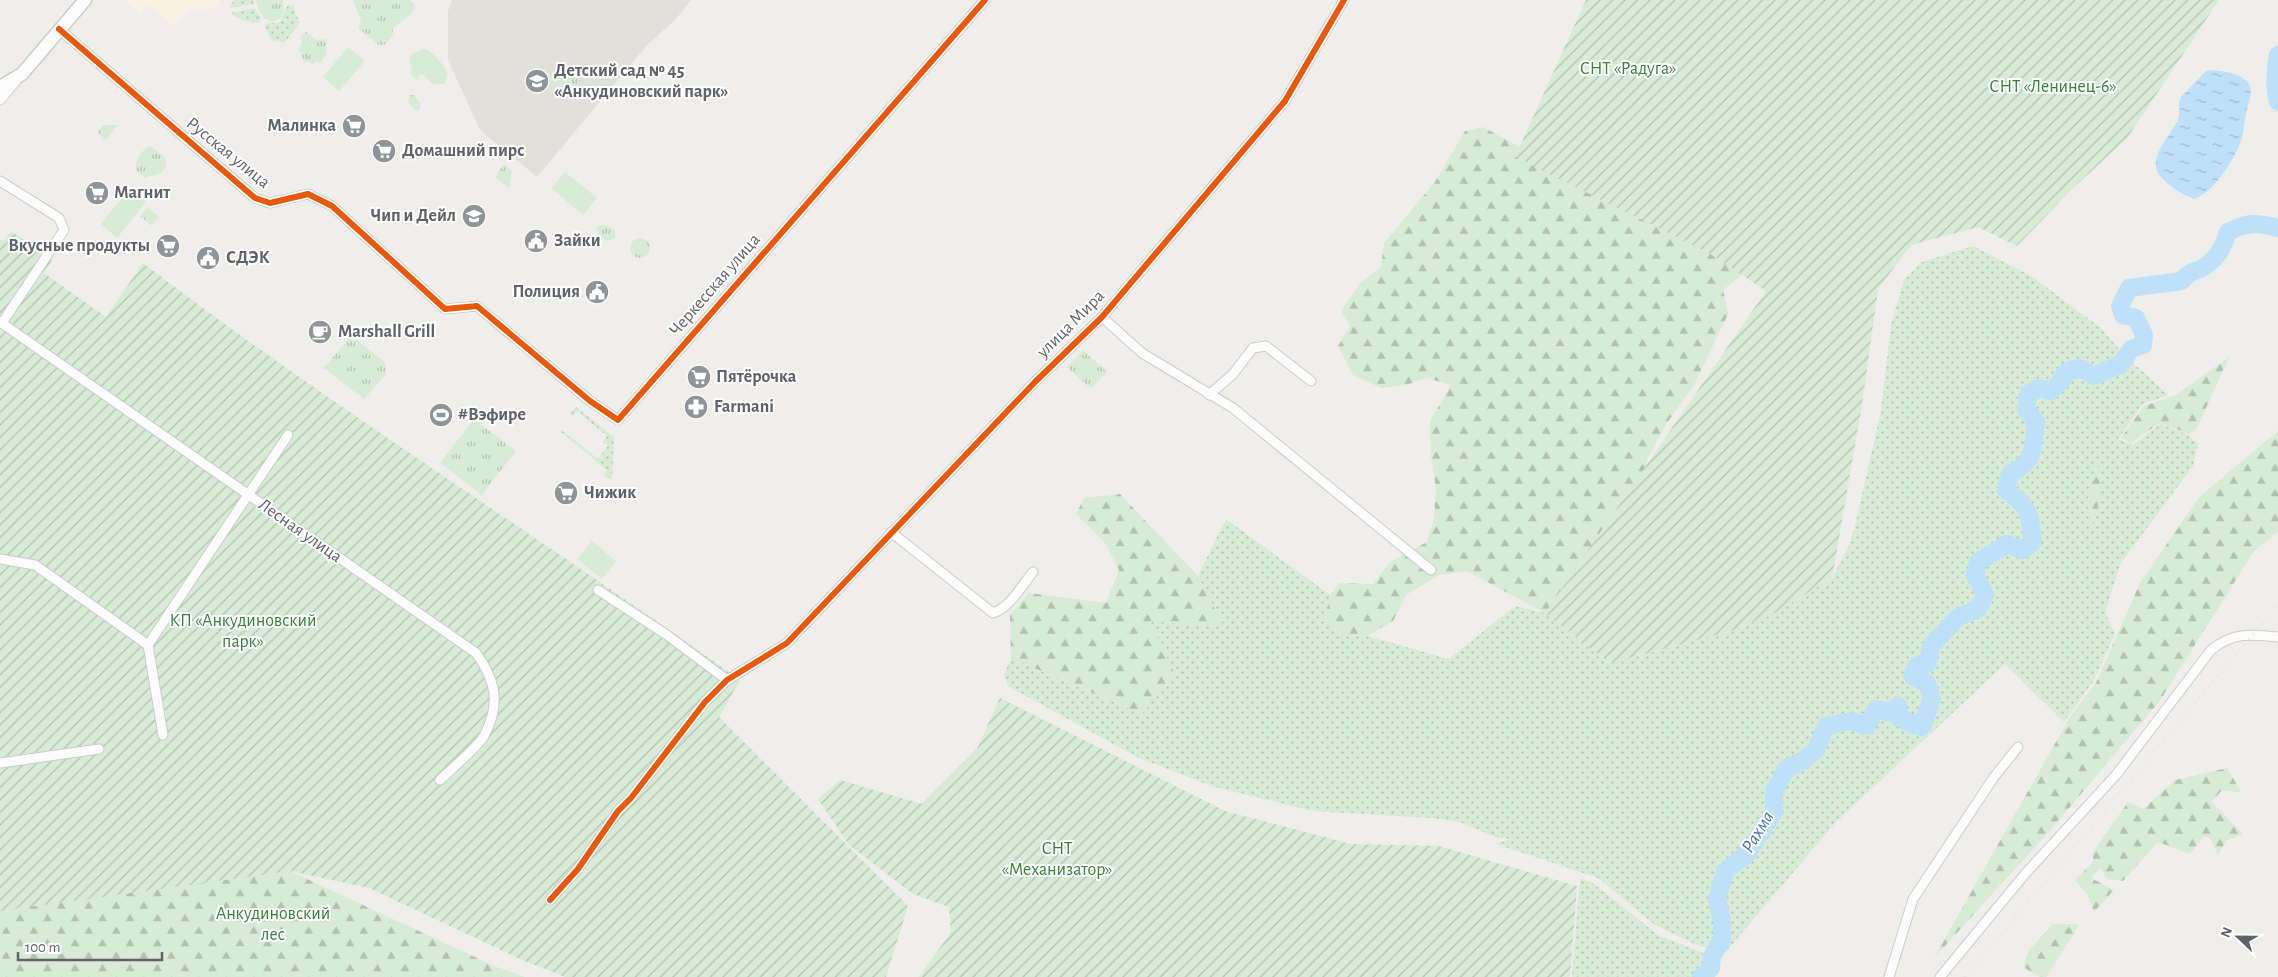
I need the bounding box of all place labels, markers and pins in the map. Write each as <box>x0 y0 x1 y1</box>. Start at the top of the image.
place label: Детский сад № 45 «Анкудиновский парк» <box>554 62 728 101</box>
school or university icon: Детский сад № 45 «Анкудиновский парк» <box>524 68 550 94</box>
supermarket icon: Малинка <box>341 113 367 139</box>
place label: Малинка <box>267 117 336 135</box>
supermarket icon: Домашний пирс <box>371 138 397 164</box>
place label: Домашний пирс <box>402 142 524 160</box>
supermarket icon: Магнит <box>84 180 110 206</box>
place label: Магнит <box>114 184 171 202</box>
school or university icon: Чип и Дейл <box>461 203 487 229</box>
place label: Чип и Дейл <box>371 207 456 225</box>
public building icon: Зайки <box>523 228 549 254</box>
place label: Зайки <box>554 232 601 250</box>
supermarket icon: Вкусные продукты <box>155 233 181 259</box>
place label: Вкусные продукты <box>8 237 150 255</box>
public building icon: СДЭК <box>195 245 221 271</box>
place label: СДЭК <box>226 249 270 267</box>
public building icon: Полиция <box>584 279 610 305</box>
place label: Полиция <box>512 283 580 301</box>
cafe icon: Marshall Grill <box>307 319 333 345</box>
place label: Marshall Grill <box>338 323 435 341</box>
supermarket icon: Пятёрочка <box>686 364 712 390</box>
place label: Пятёрочка <box>716 368 797 386</box>
pharmacy icon: Farmani <box>683 394 709 420</box>
place label: Farmani <box>714 398 774 416</box>
sports icon: #Вэфире <box>428 402 454 428</box>
place label: #Вэфире <box>458 406 526 424</box>
supermarket icon: Чижик <box>553 480 579 506</box>
place label: Чижик <box>584 484 636 502</box>

